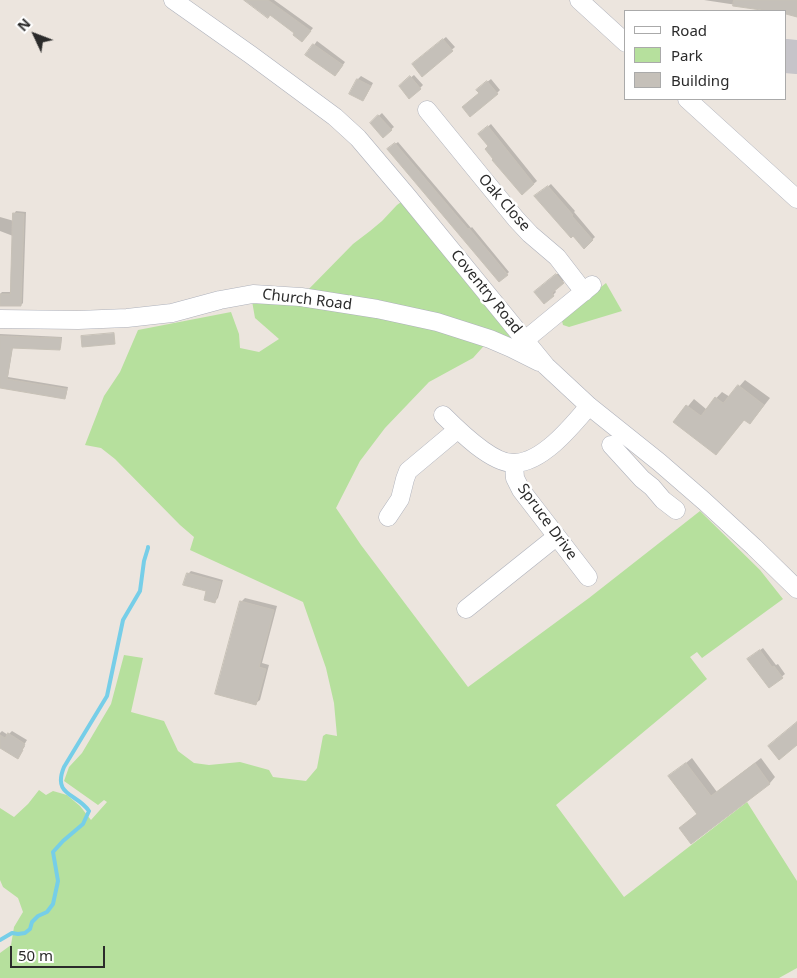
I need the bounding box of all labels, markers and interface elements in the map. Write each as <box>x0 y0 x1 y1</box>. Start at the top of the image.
north arrow <box>10 10 60 60</box>
legend <box>624 10 787 100</box>
text: N <box>13 14 34 35</box>
text: Road <box>671 20 707 40</box>
text: Park <box>671 45 703 65</box>
text: Building <box>671 70 729 90</box>
street label: Oak Close <box>474 171 534 235</box>
street label: Coventry Road <box>447 246 525 338</box>
street label: Church Road <box>261 286 353 314</box>
street label: Spruce Drive <box>513 480 581 564</box>
scale bar <box>12 936 108 968</box>
text: 50 m <box>18 945 53 965</box>

